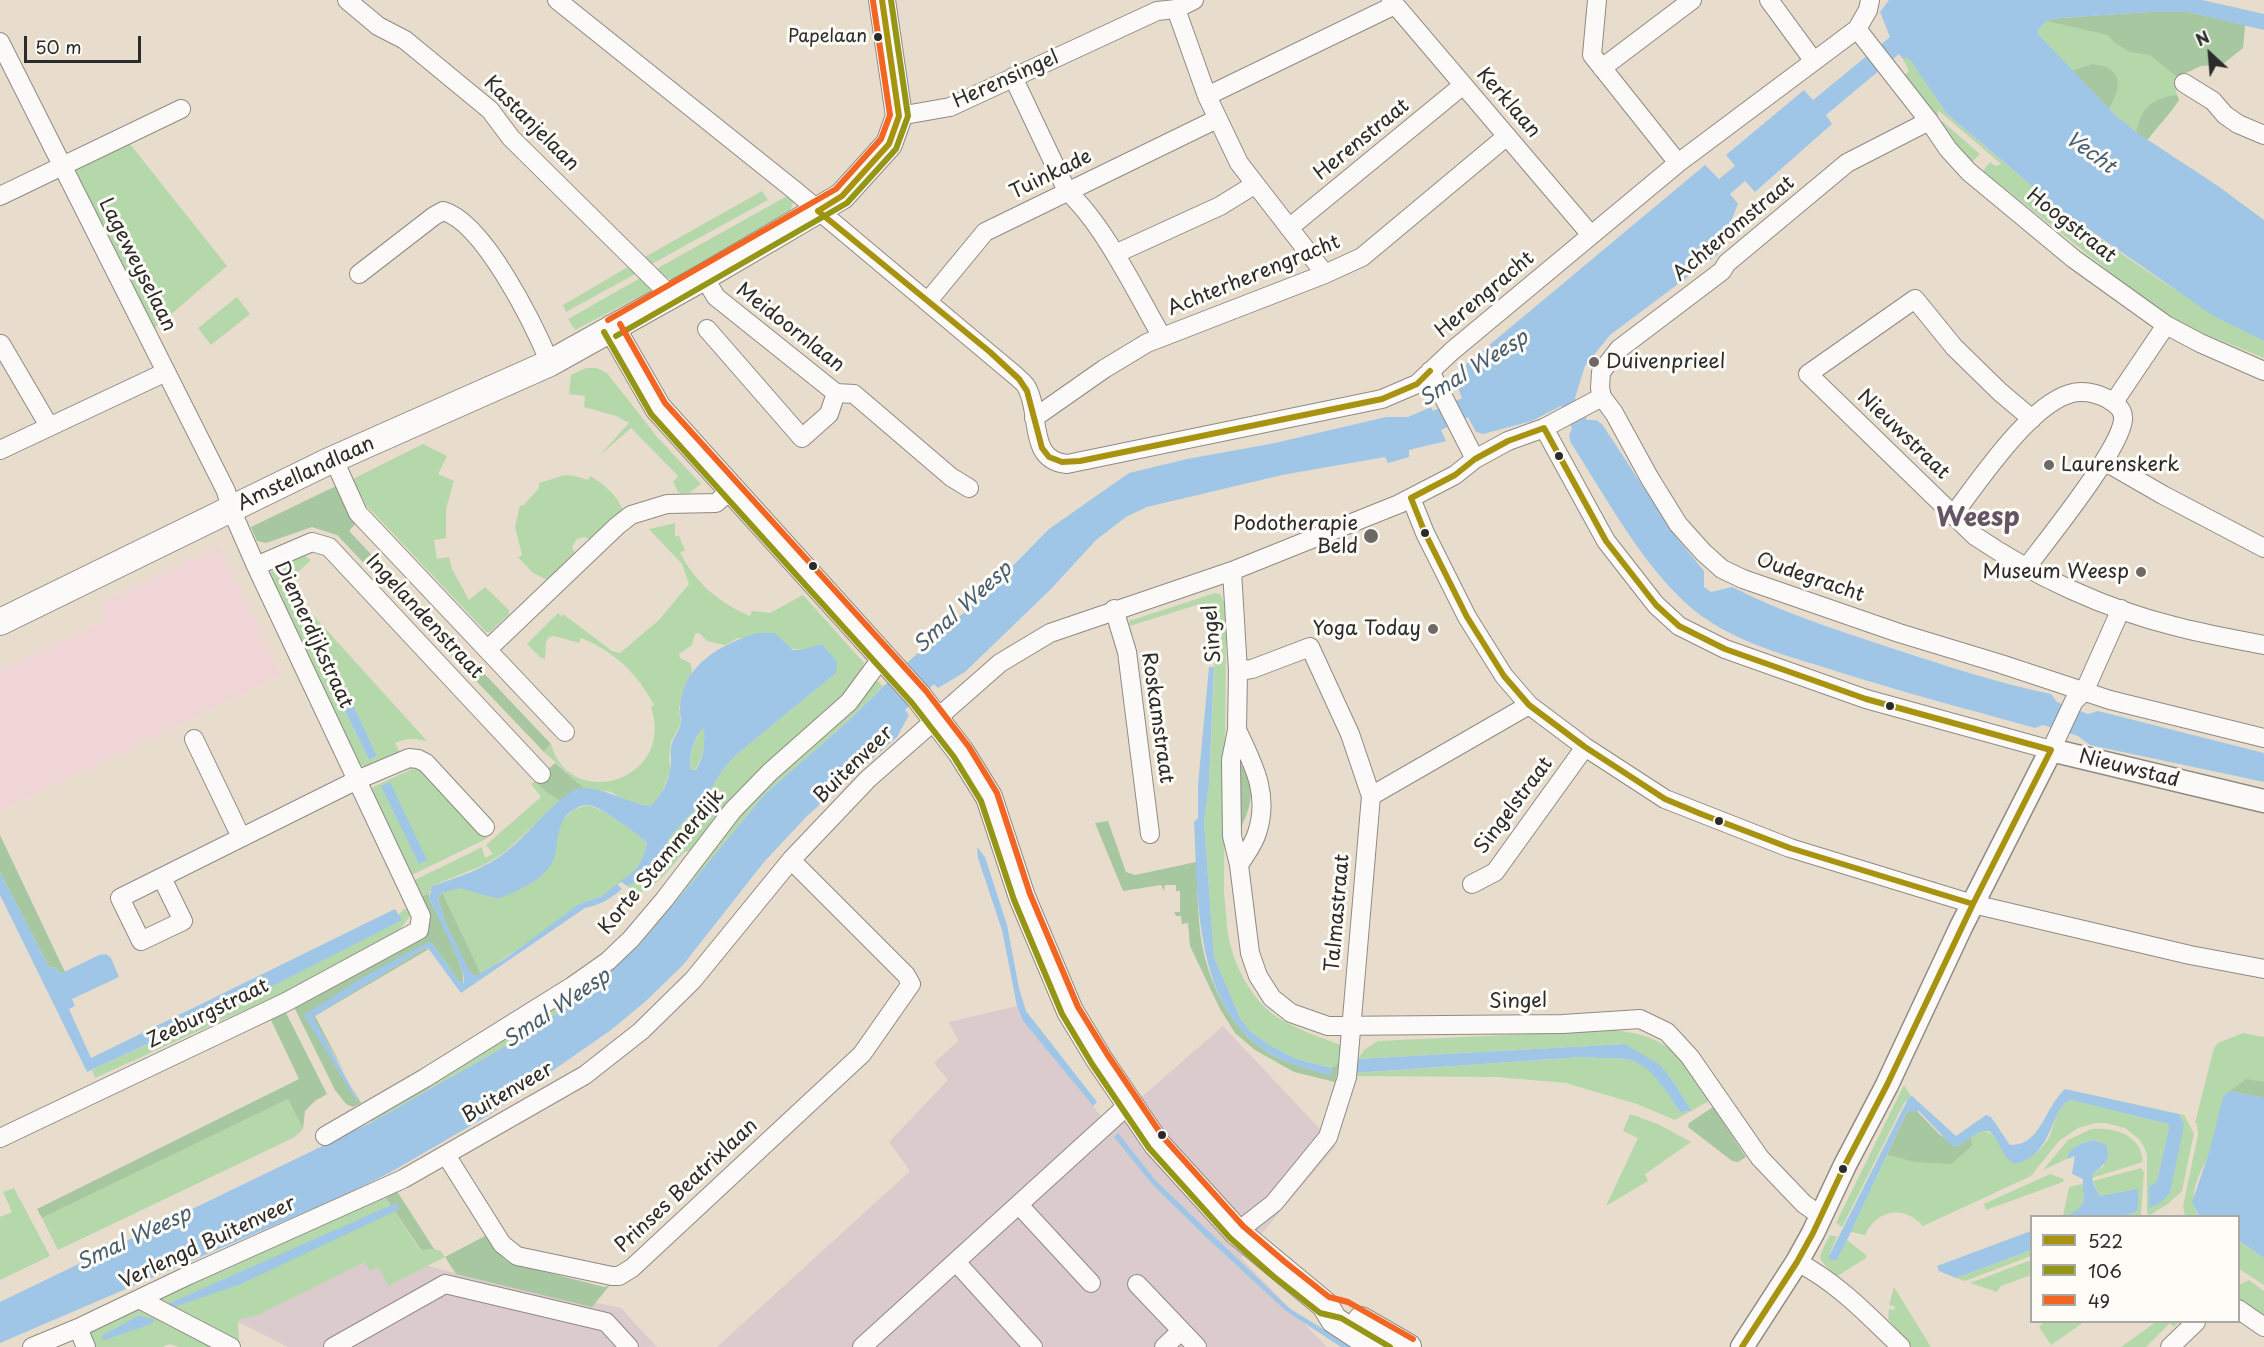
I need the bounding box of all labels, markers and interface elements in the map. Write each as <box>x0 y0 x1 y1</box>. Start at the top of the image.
scale bar <box>27 24 144 62</box>
north arrow <box>2180 24 2240 84</box>
text: N <box>2191 24 2213 51</box>
place label: Papelaan <box>788 26 867 48</box>
marker: Papelaan <box>872 31 884 43</box>
text: 50 m <box>35 33 82 60</box>
street label: Herensingel <box>949 46 1063 114</box>
street label: Kerklaan <box>1471 63 1545 143</box>
street label: Kastanjelaan <box>478 71 584 177</box>
street label: Herenstraat <box>1309 94 1415 186</box>
water label: Vecht <box>2060 127 2120 179</box>
street label: Tuinkade <box>1006 145 1096 205</box>
street label: Achteromstraat <box>1668 171 1800 287</box>
street label: Hoogstraat <box>2022 184 2120 268</box>
street label: Lageweyselaan <box>93 194 181 336</box>
street label: Achterherengracht <box>1164 230 1344 322</box>
street label: Herengracht <box>1431 247 1539 343</box>
street label: Meidoornlaan <box>731 278 849 378</box>
water label: Smal Weesp <box>1415 326 1533 412</box>
place label: Duivenprieel <box>1606 350 1725 374</box>
marker: Duivenprieel <box>1587 355 1601 369</box>
street label: Nieuwstraat <box>1852 385 1954 485</box>
street label: Amstellandlaan <box>234 432 378 516</box>
unlabelled marker <box>1553 450 1565 462</box>
place label: Laurenskerk <box>2061 453 2179 477</box>
marker: Laurenskerk <box>2042 458 2056 472</box>
district label: Weesp <box>1936 503 2020 535</box>
place label: Podotherapie Beld <box>1233 512 1358 559</box>
marker: Podotherapie Beld <box>1362 527 1380 545</box>
unlabelled marker <box>1419 527 1431 539</box>
street label: Oudegracht <box>1753 548 1867 608</box>
street label: Ingelandenstraat <box>360 550 488 684</box>
water label: Smal Weesp <box>909 557 1017 659</box>
street label: Diemerdijkstraat <box>268 558 358 712</box>
unlabelled marker <box>807 560 819 572</box>
place label: Museum Weesp <box>1983 560 2129 584</box>
marker: Museum Weesp <box>2134 565 2148 579</box>
street label: Singel <box>1199 604 1227 664</box>
place label: Yoga Today <box>1313 617 1421 641</box>
marker: Yoga Today <box>1426 622 1440 636</box>
street label: Roskamstraat <box>1136 651 1178 785</box>
unlabelled marker <box>1884 700 1896 712</box>
street label: Buitenveer <box>809 721 899 809</box>
street label: Nieuwstad <box>2076 745 2182 793</box>
street label: Singelstraat <box>1470 753 1558 859</box>
street label: Korte Stammerdijk <box>594 784 730 940</box>
unlabelled marker <box>1713 815 1725 827</box>
street label: Talmastraat <box>1321 853 1355 973</box>
water label: Smal Weesp <box>499 964 615 1054</box>
street label: Zeeburgstraat <box>143 974 273 1054</box>
street label: Singel <box>1489 989 1547 1015</box>
street label: Buitenveer <box>458 1057 558 1129</box>
street label: Prinses Beatrixlaan <box>611 1114 763 1258</box>
unlabelled marker <box>1156 1129 1168 1141</box>
unlabelled marker <box>1837 1163 1849 1175</box>
street label: Verlengd Buitenveer <box>116 1192 300 1294</box>
water label: Smal Weesp <box>73 1201 195 1277</box>
legend <box>2030 1215 2240 1323</box>
text: 522 <box>2088 1227 2123 1254</box>
text: 106 <box>2088 1257 2122 1284</box>
text: 49 <box>2088 1287 2110 1314</box>

